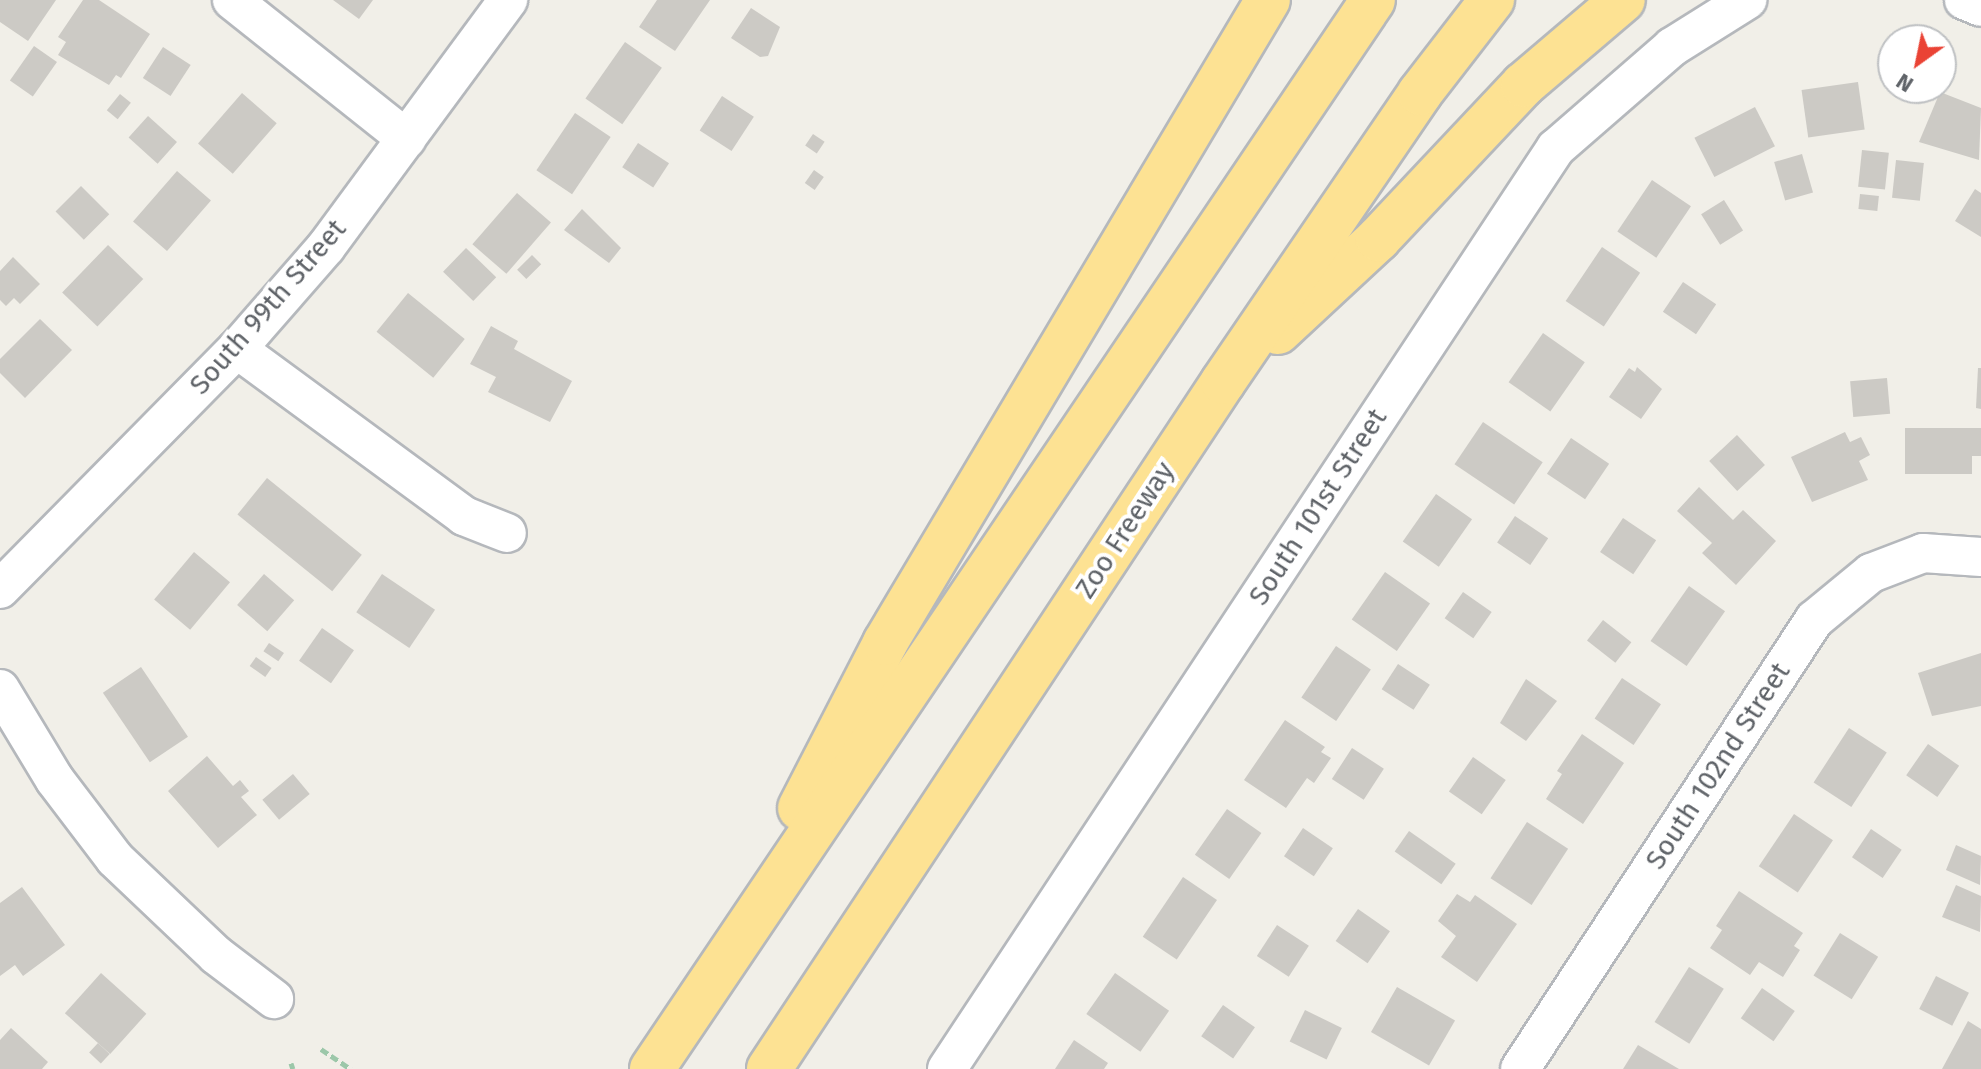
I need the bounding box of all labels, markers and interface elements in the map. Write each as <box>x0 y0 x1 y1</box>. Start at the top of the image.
north arrow <box>1877 24 1957 104</box>
text: N <box>1891 68 1918 98</box>
street label: South 99th Street <box>183 213 353 401</box>
street label: South 101st Street <box>1242 402 1394 612</box>
street label: Zoo Freeway <box>1069 456 1181 604</box>
street label: South 102nd Street <box>1639 656 1797 876</box>

